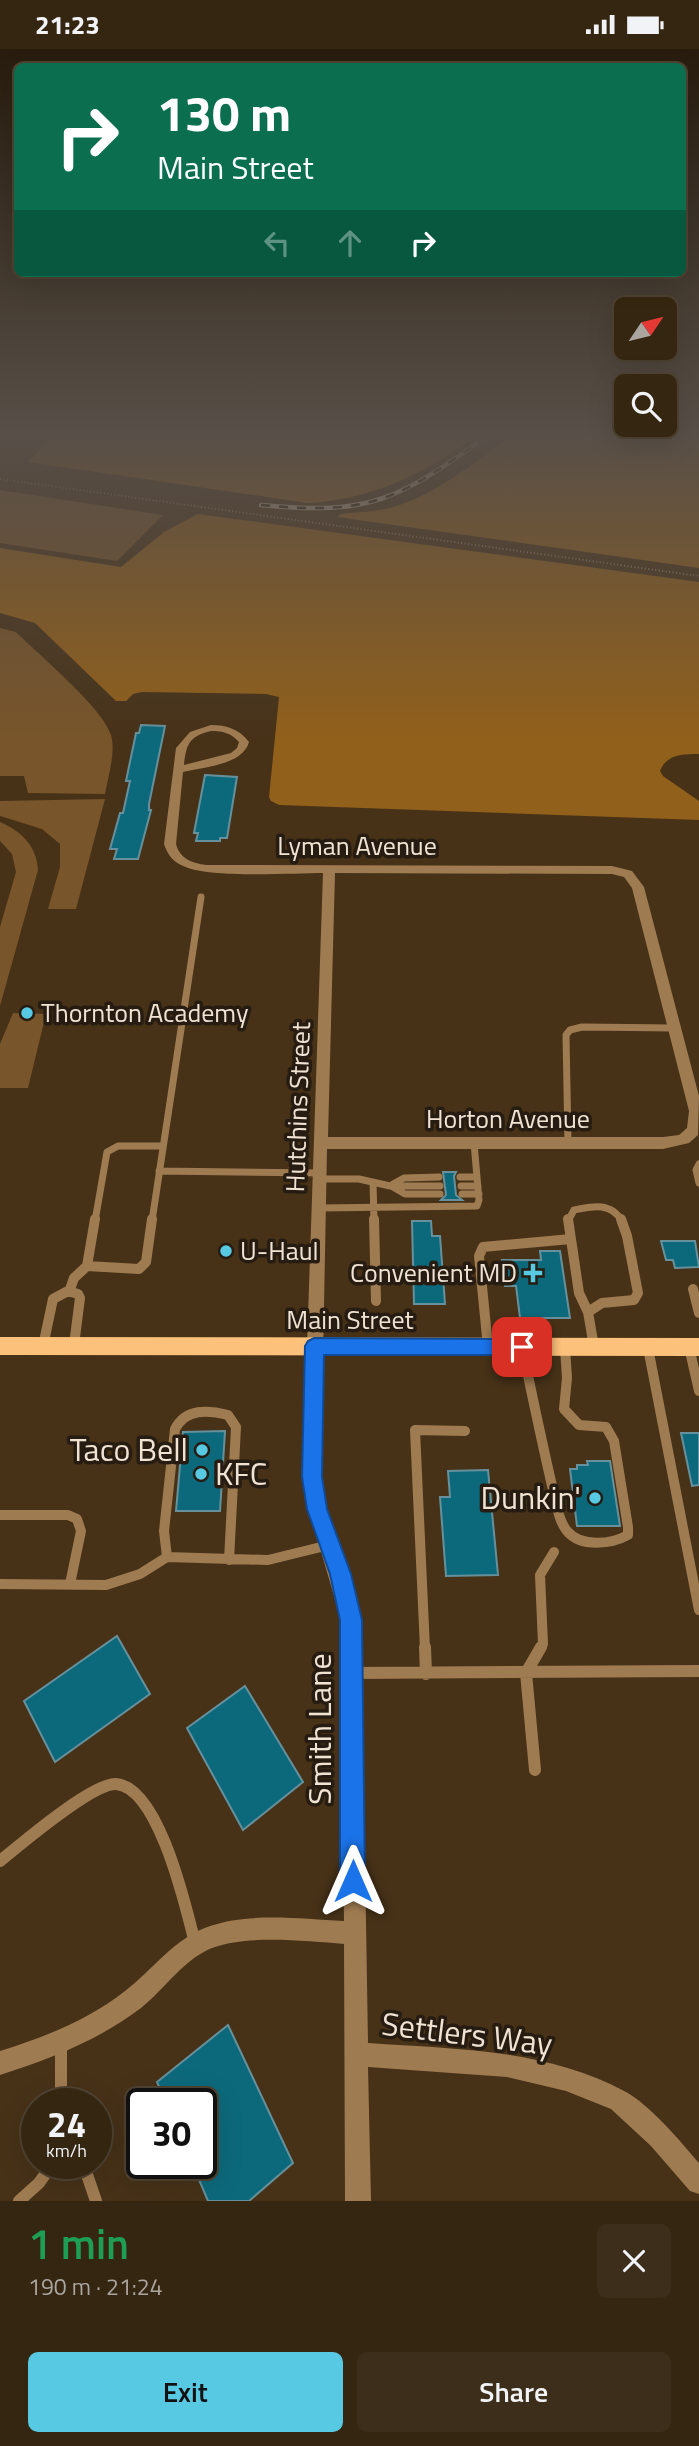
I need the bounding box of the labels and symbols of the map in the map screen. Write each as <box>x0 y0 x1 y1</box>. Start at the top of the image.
north arrow <box>614 297 677 361</box>
street label: Lyman Avenue <box>277 826 437 865</box>
place label: Thornton Academy <box>41 993 249 1032</box>
marker: Thornton Academy <box>19 1005 35 1021</box>
street label: Hutchins Street <box>275 1021 320 1193</box>
street label: Horton Avenue <box>426 1099 590 1138</box>
place label: U-Haul <box>240 1231 319 1270</box>
marker: U-Haul <box>218 1243 234 1259</box>
place label: Convenient MD <box>350 1253 517 1292</box>
marker: Convenient MD <box>523 1263 543 1283</box>
street label: Main Street <box>286 1300 414 1339</box>
pin <box>492 1317 552 1377</box>
place label: Taco Bell <box>70 1425 188 1473</box>
marker: Taco Bell <box>194 1442 210 1458</box>
place label: KFC <box>215 1449 267 1497</box>
marker: KFC <box>193 1466 209 1482</box>
place label: Dunkin' <box>480 1473 581 1521</box>
marker: Dunkin' <box>587 1490 603 1506</box>
street label: Smith Lane <box>295 1653 343 1805</box>
position arrow <box>316 1844 390 1918</box>
street label: Settlers Way <box>379 1999 555 2067</box>
speed limit sign: 30 <box>126 2088 217 2179</box>

